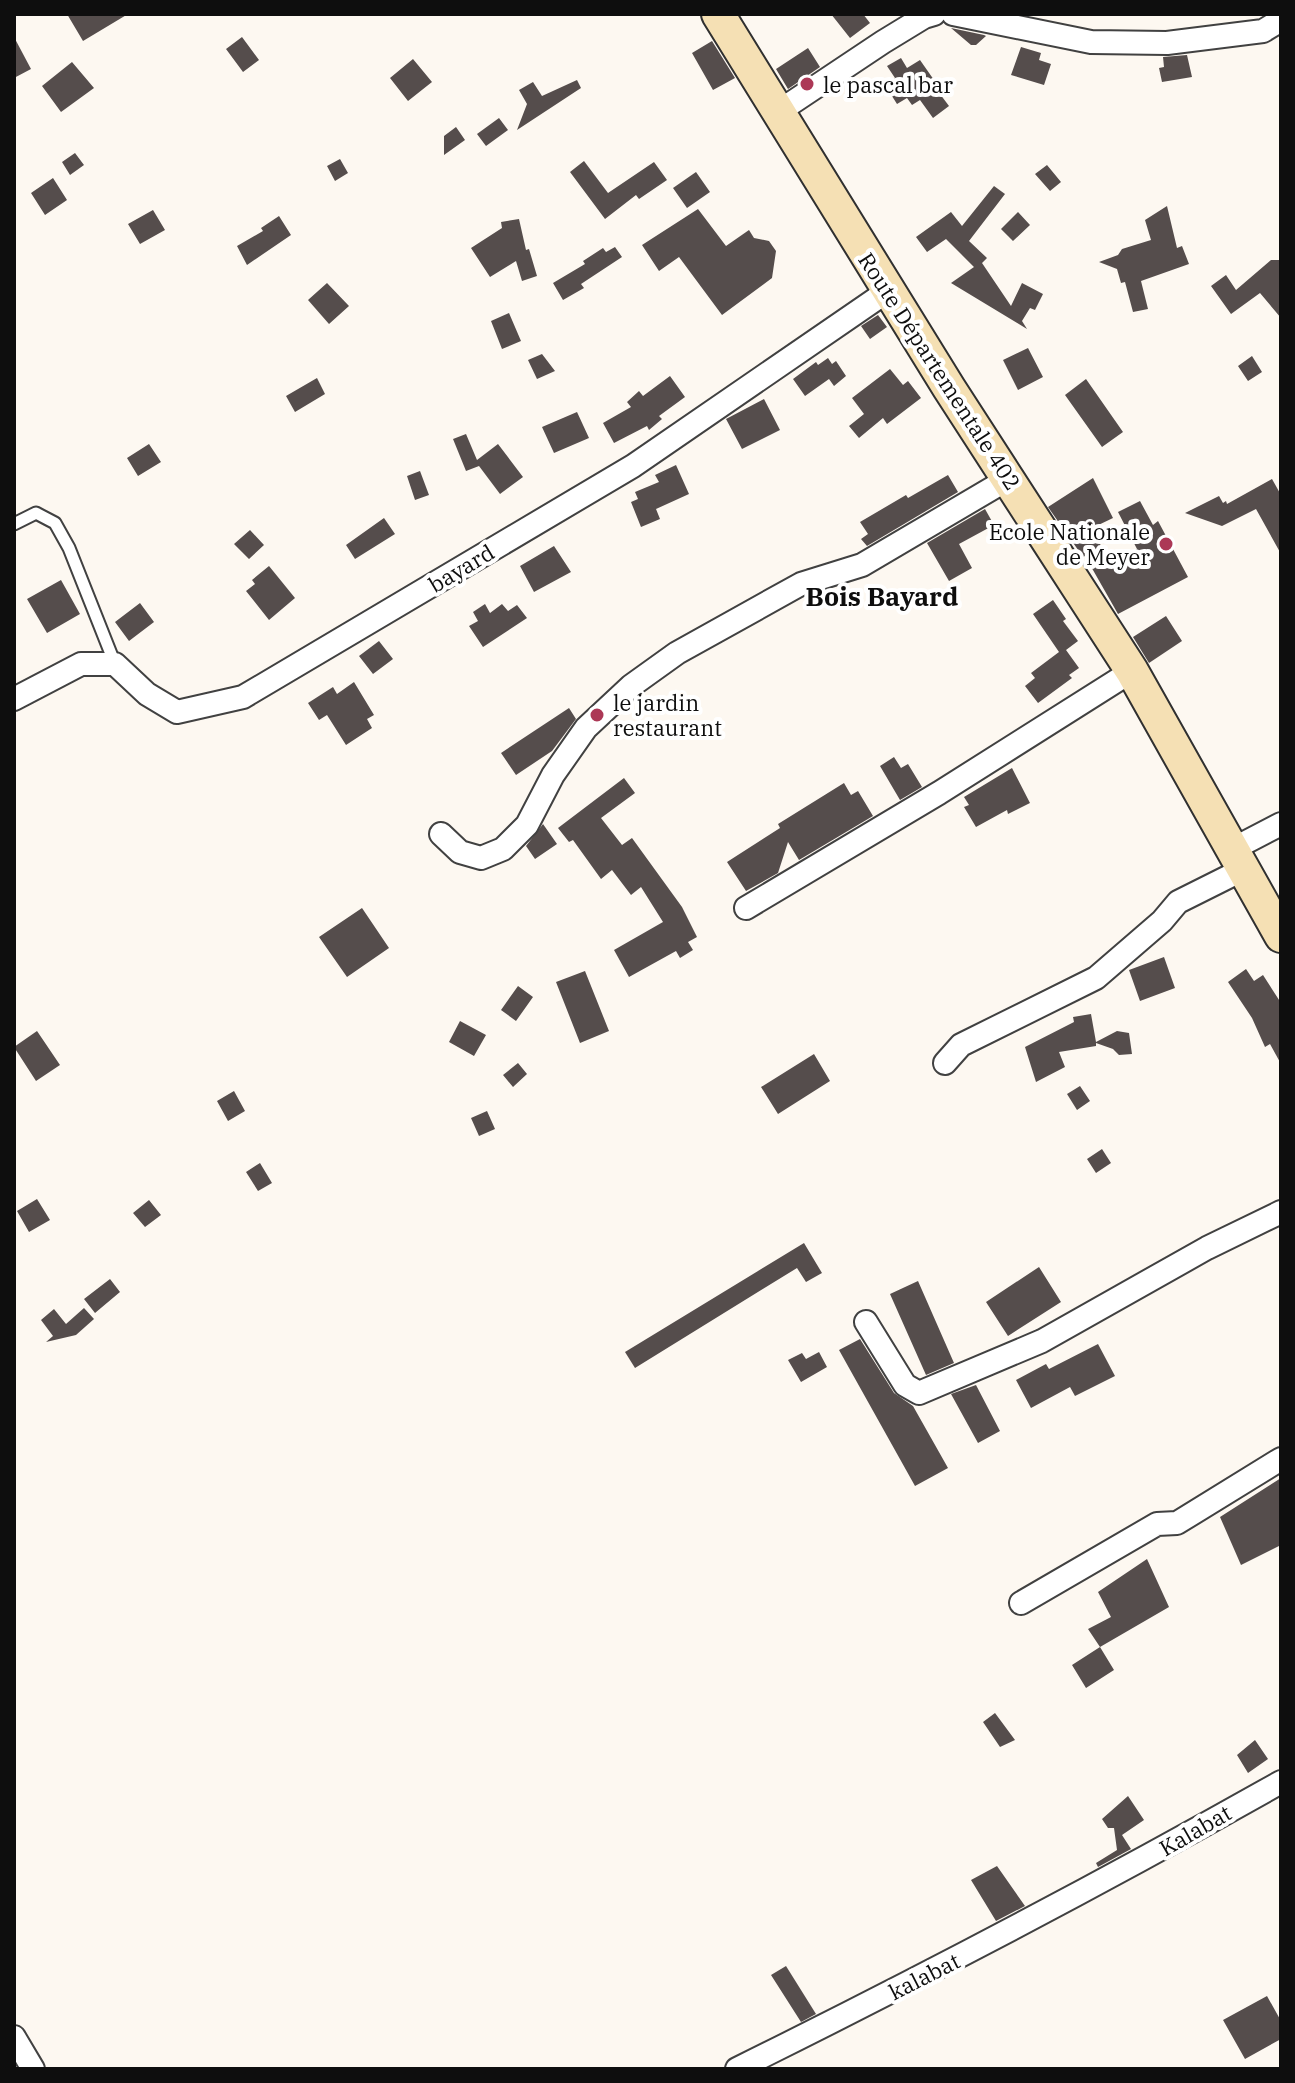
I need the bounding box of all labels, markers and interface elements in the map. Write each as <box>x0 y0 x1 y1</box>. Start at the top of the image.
place label: le pascal bar <box>823 70 953 99</box>
marker: le pascal bar <box>798 75 816 93</box>
street label: Route Départementale 402 <box>852 247 1028 495</box>
place label: Ecole Nationale de Meyer <box>989 517 1150 571</box>
marker: Ecole Nationale de Meyer <box>1157 535 1175 553</box>
street label: bayard <box>423 537 499 599</box>
district label: Bois Bayard <box>806 579 958 613</box>
place label: le jardin restaurant <box>613 688 722 742</box>
marker: le jardin restaurant <box>588 706 606 724</box>
street label: Kalabat <box>1154 1798 1236 1862</box>
street label: kalabat <box>883 1946 965 2006</box>

